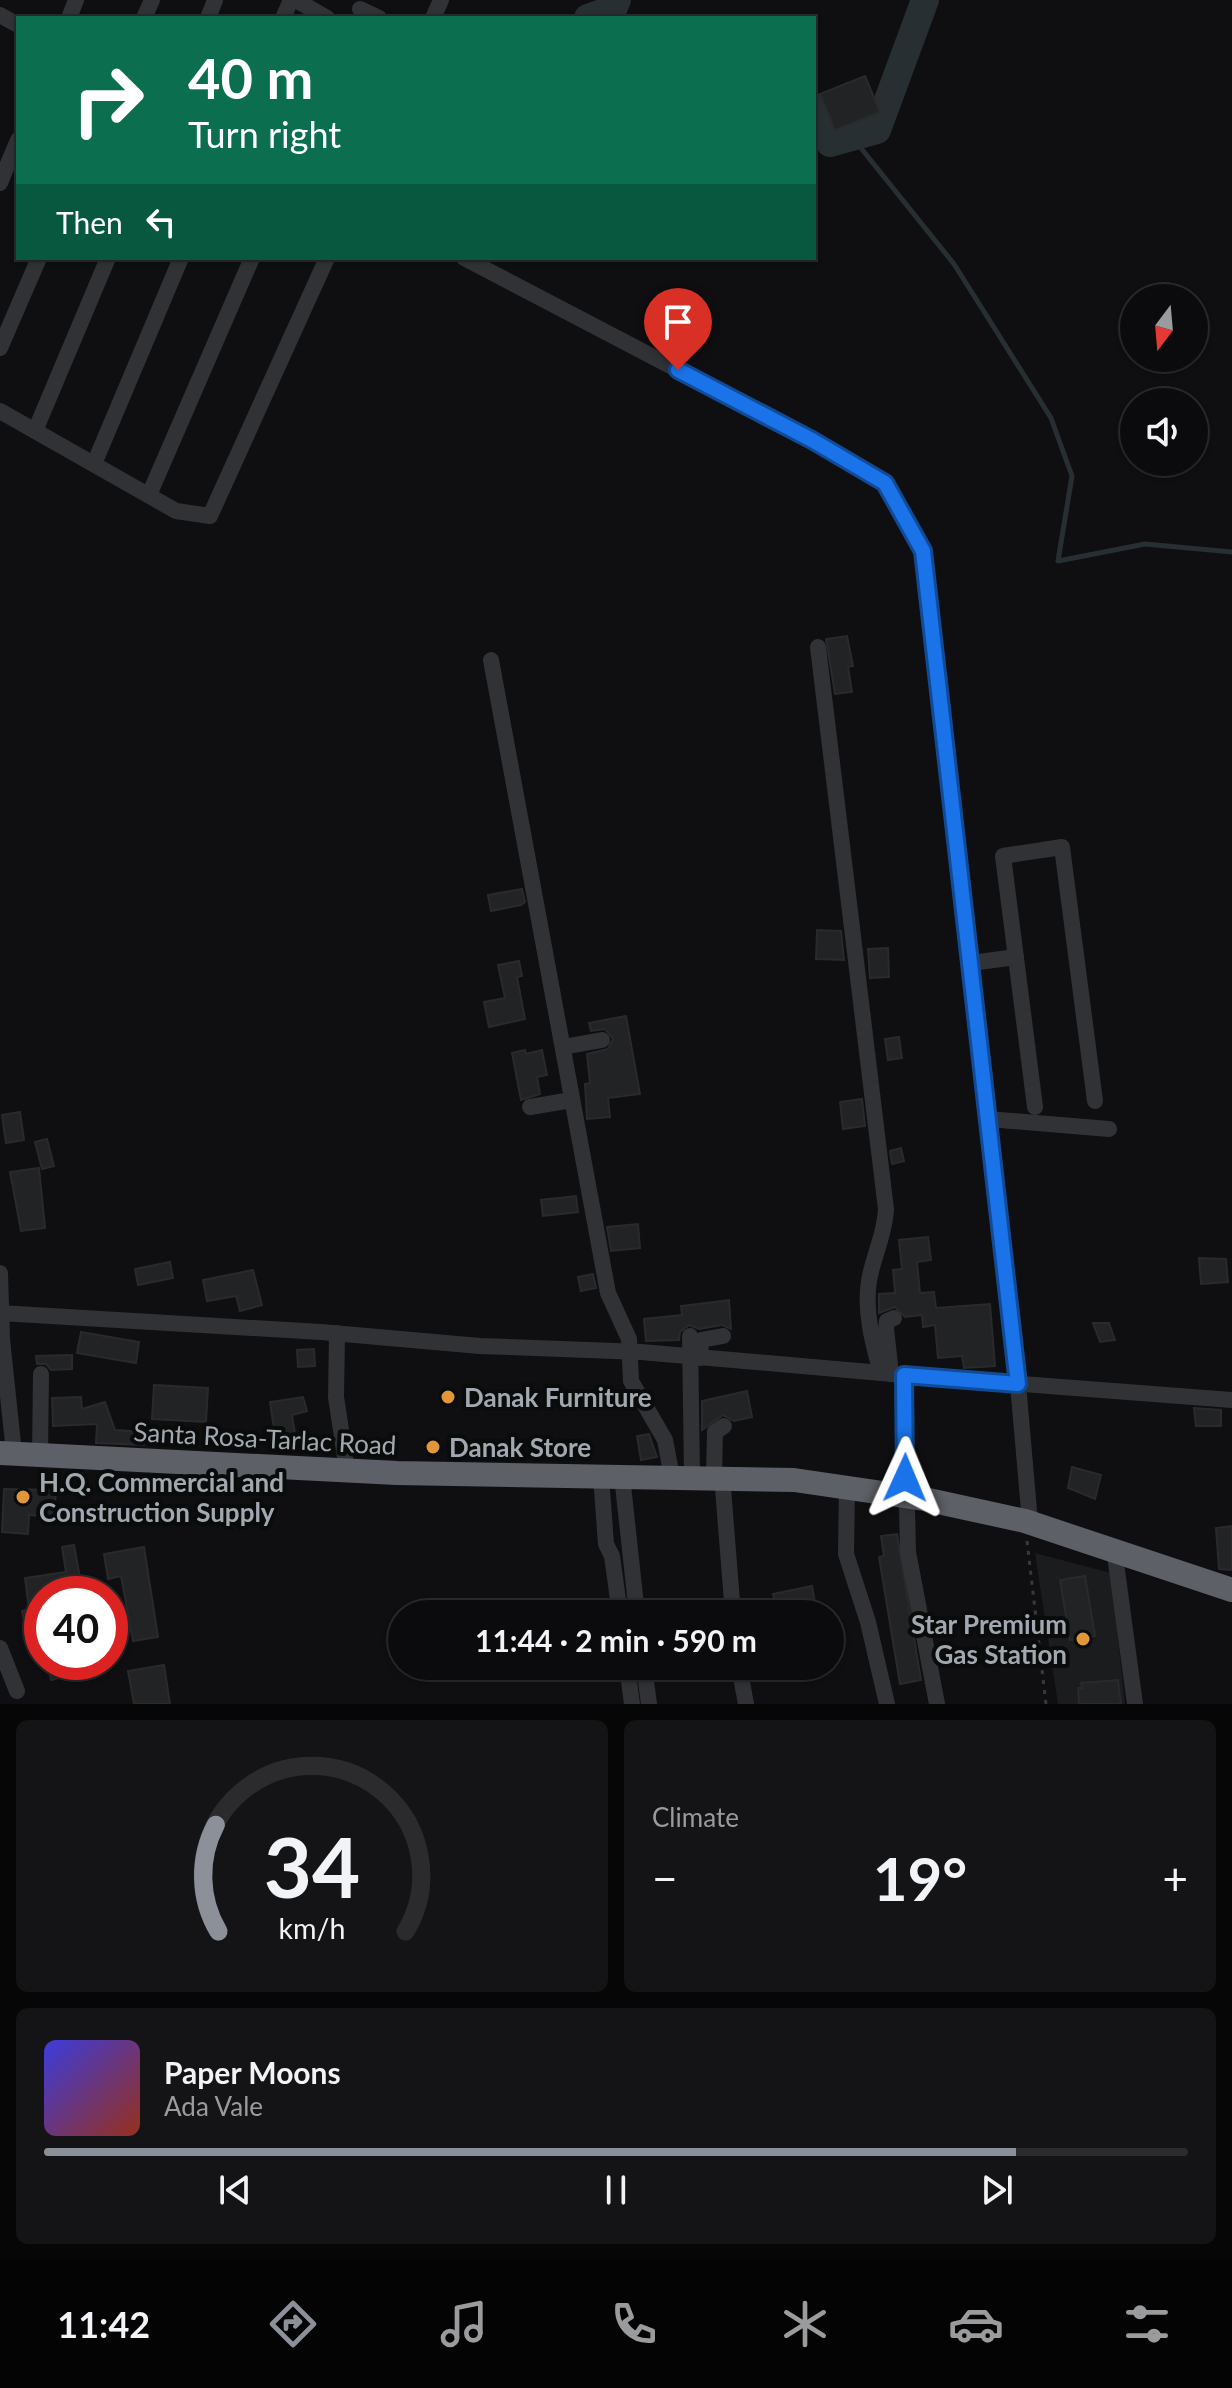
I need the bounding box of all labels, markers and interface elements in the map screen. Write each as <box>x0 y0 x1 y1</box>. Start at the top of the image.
text: 40 m <box>188 44 313 111</box>
icon: right <box>56 48 160 152</box>
text: Turn right <box>188 112 341 156</box>
icon: left <box>139 200 183 244</box>
text: Then <box>56 204 123 240</box>
north arrow <box>1120 284 1208 372</box>
map controls <box>1120 284 1208 476</box>
pin <box>644 288 712 370</box>
icon: arrive <box>656 300 700 344</box>
button: sound <box>1120 388 1208 476</box>
place label: Danak Furniture <box>464 1381 652 1413</box>
marker: Danak Furniture <box>439 1388 457 1406</box>
street label: Santa Rosa-Tarlac Road <box>133 1415 397 1461</box>
place label: Danak Store <box>449 1431 591 1463</box>
position arrow <box>863 1436 947 1520</box>
marker: Danak Store <box>424 1438 442 1456</box>
place label: H.Q. Commercial and Construction Supply <box>39 1466 284 1528</box>
marker: H.Q. Commercial and Construction Supply <box>14 1488 32 1506</box>
speed limit sign: 40 <box>24 1576 128 1680</box>
place label: Star Premium Gas Station <box>911 1608 1067 1670</box>
text: 11:44 · 2 min · 590 m <box>475 1622 757 1658</box>
marker: Star Premium Gas Station <box>1074 1630 1092 1648</box>
text: Climate <box>652 1801 739 1833</box>
text: 34 <box>264 1816 360 1916</box>
text: 19° <box>873 1842 967 1914</box>
text: − <box>652 1852 678 1904</box>
text: + <box>1162 1852 1188 1904</box>
text: km/h <box>279 1911 345 1945</box>
text: Paper Moons <box>164 2054 341 2090</box>
text: Ada Vale <box>164 2090 263 2122</box>
icon: previous <box>213 2168 257 2212</box>
icon: pause <box>594 2168 638 2212</box>
icon: next <box>975 2168 1019 2212</box>
icon: directions <box>265 2296 321 2352</box>
icon: music <box>436 2296 492 2352</box>
icon: phone <box>606 2296 662 2352</box>
icon: climate <box>777 2296 833 2352</box>
icon: car <box>948 2296 1004 2352</box>
icon: filters <box>1119 2296 1175 2352</box>
text: 11:42 <box>57 2302 150 2346</box>

